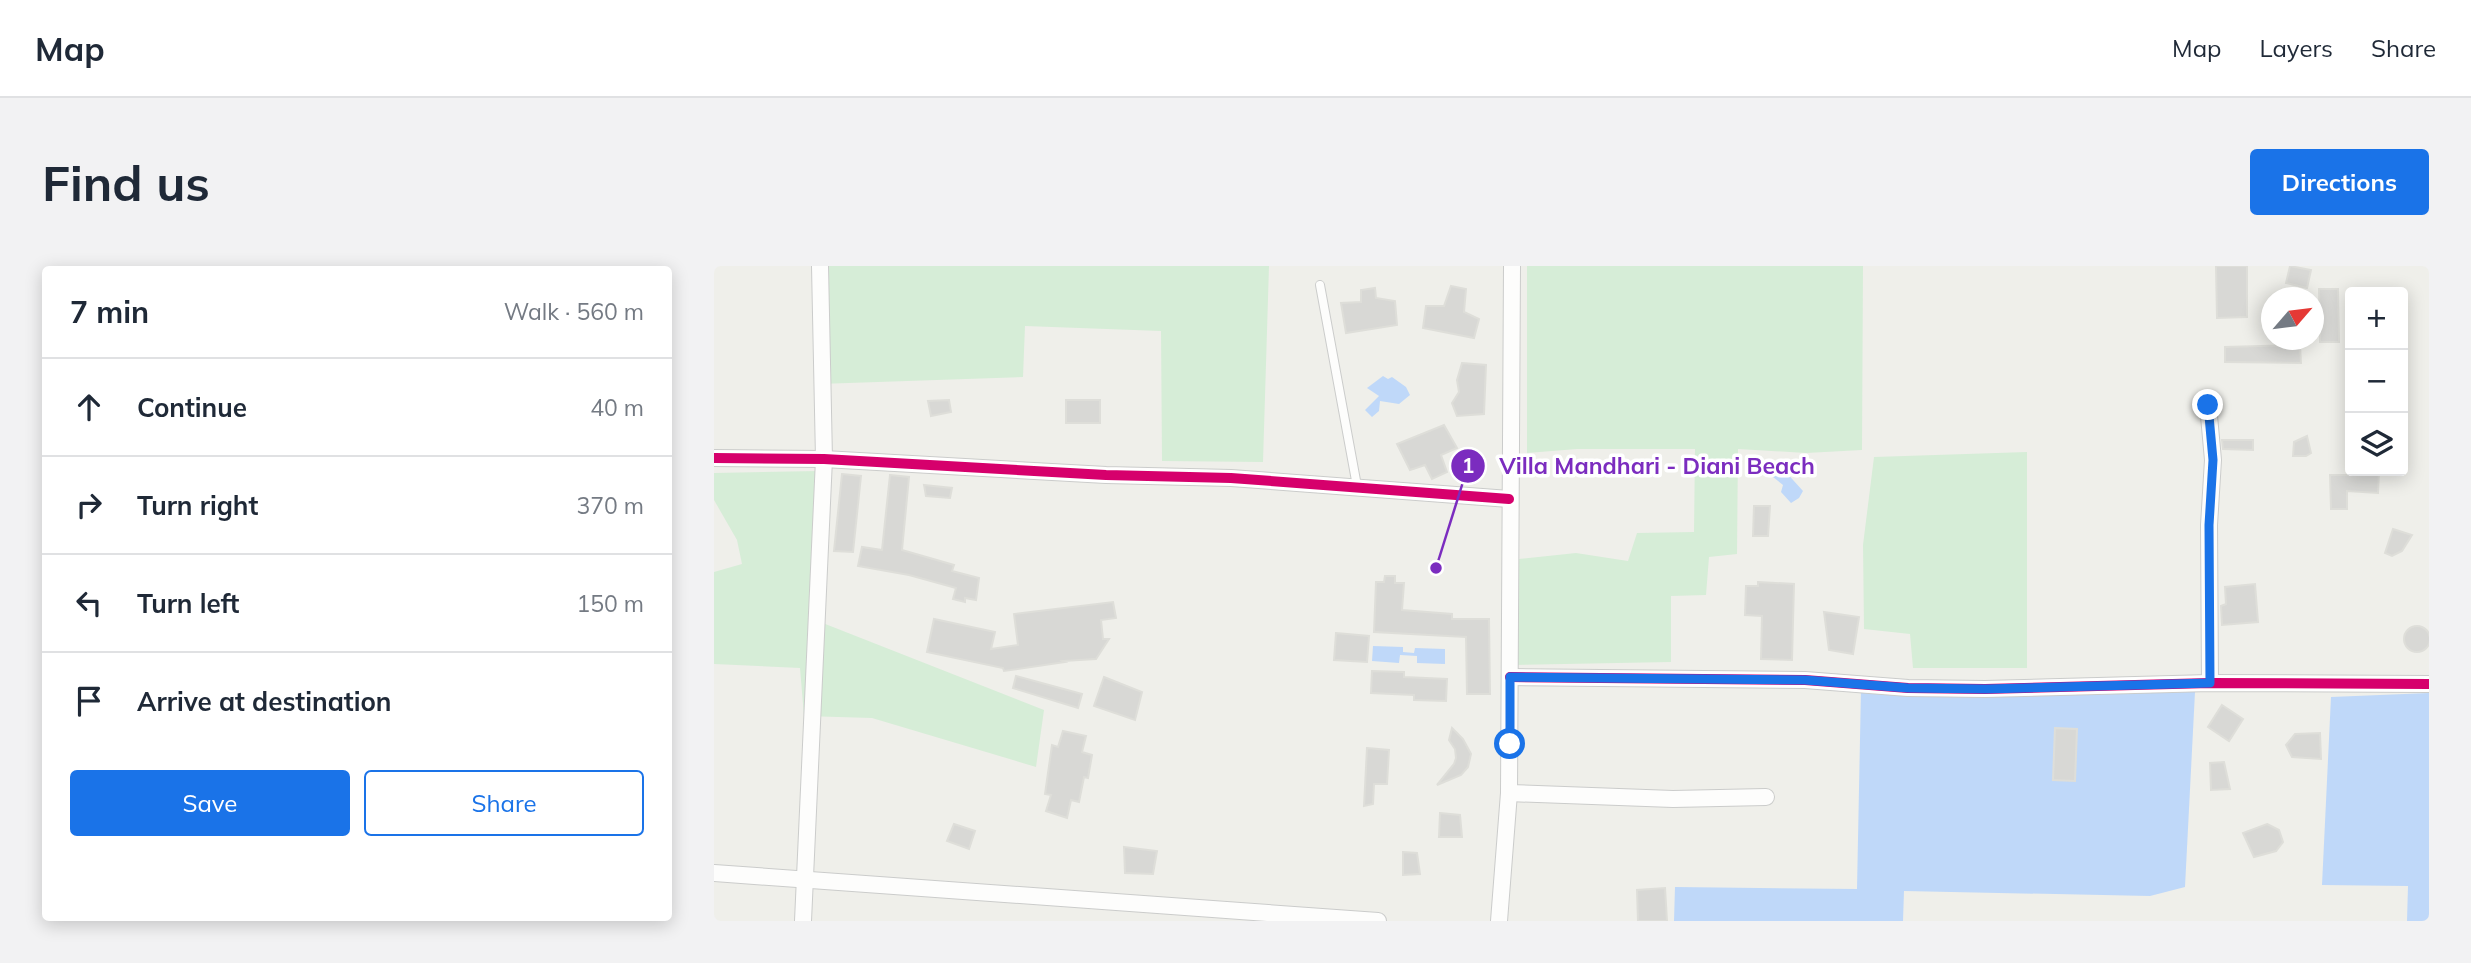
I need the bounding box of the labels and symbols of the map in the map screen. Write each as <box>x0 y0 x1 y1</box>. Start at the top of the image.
north arrow <box>2261 287 2324 350</box>
route end <box>2192 389 2223 420</box>
callout: Villa Mandhari - Diani Beach <box>1451 444 1829 488</box>
text: Villa Mandhari - Diani Beach <box>1498 451 1815 480</box>
text: 1 <box>1462 452 1474 478</box>
route start <box>1494 728 1525 759</box>

